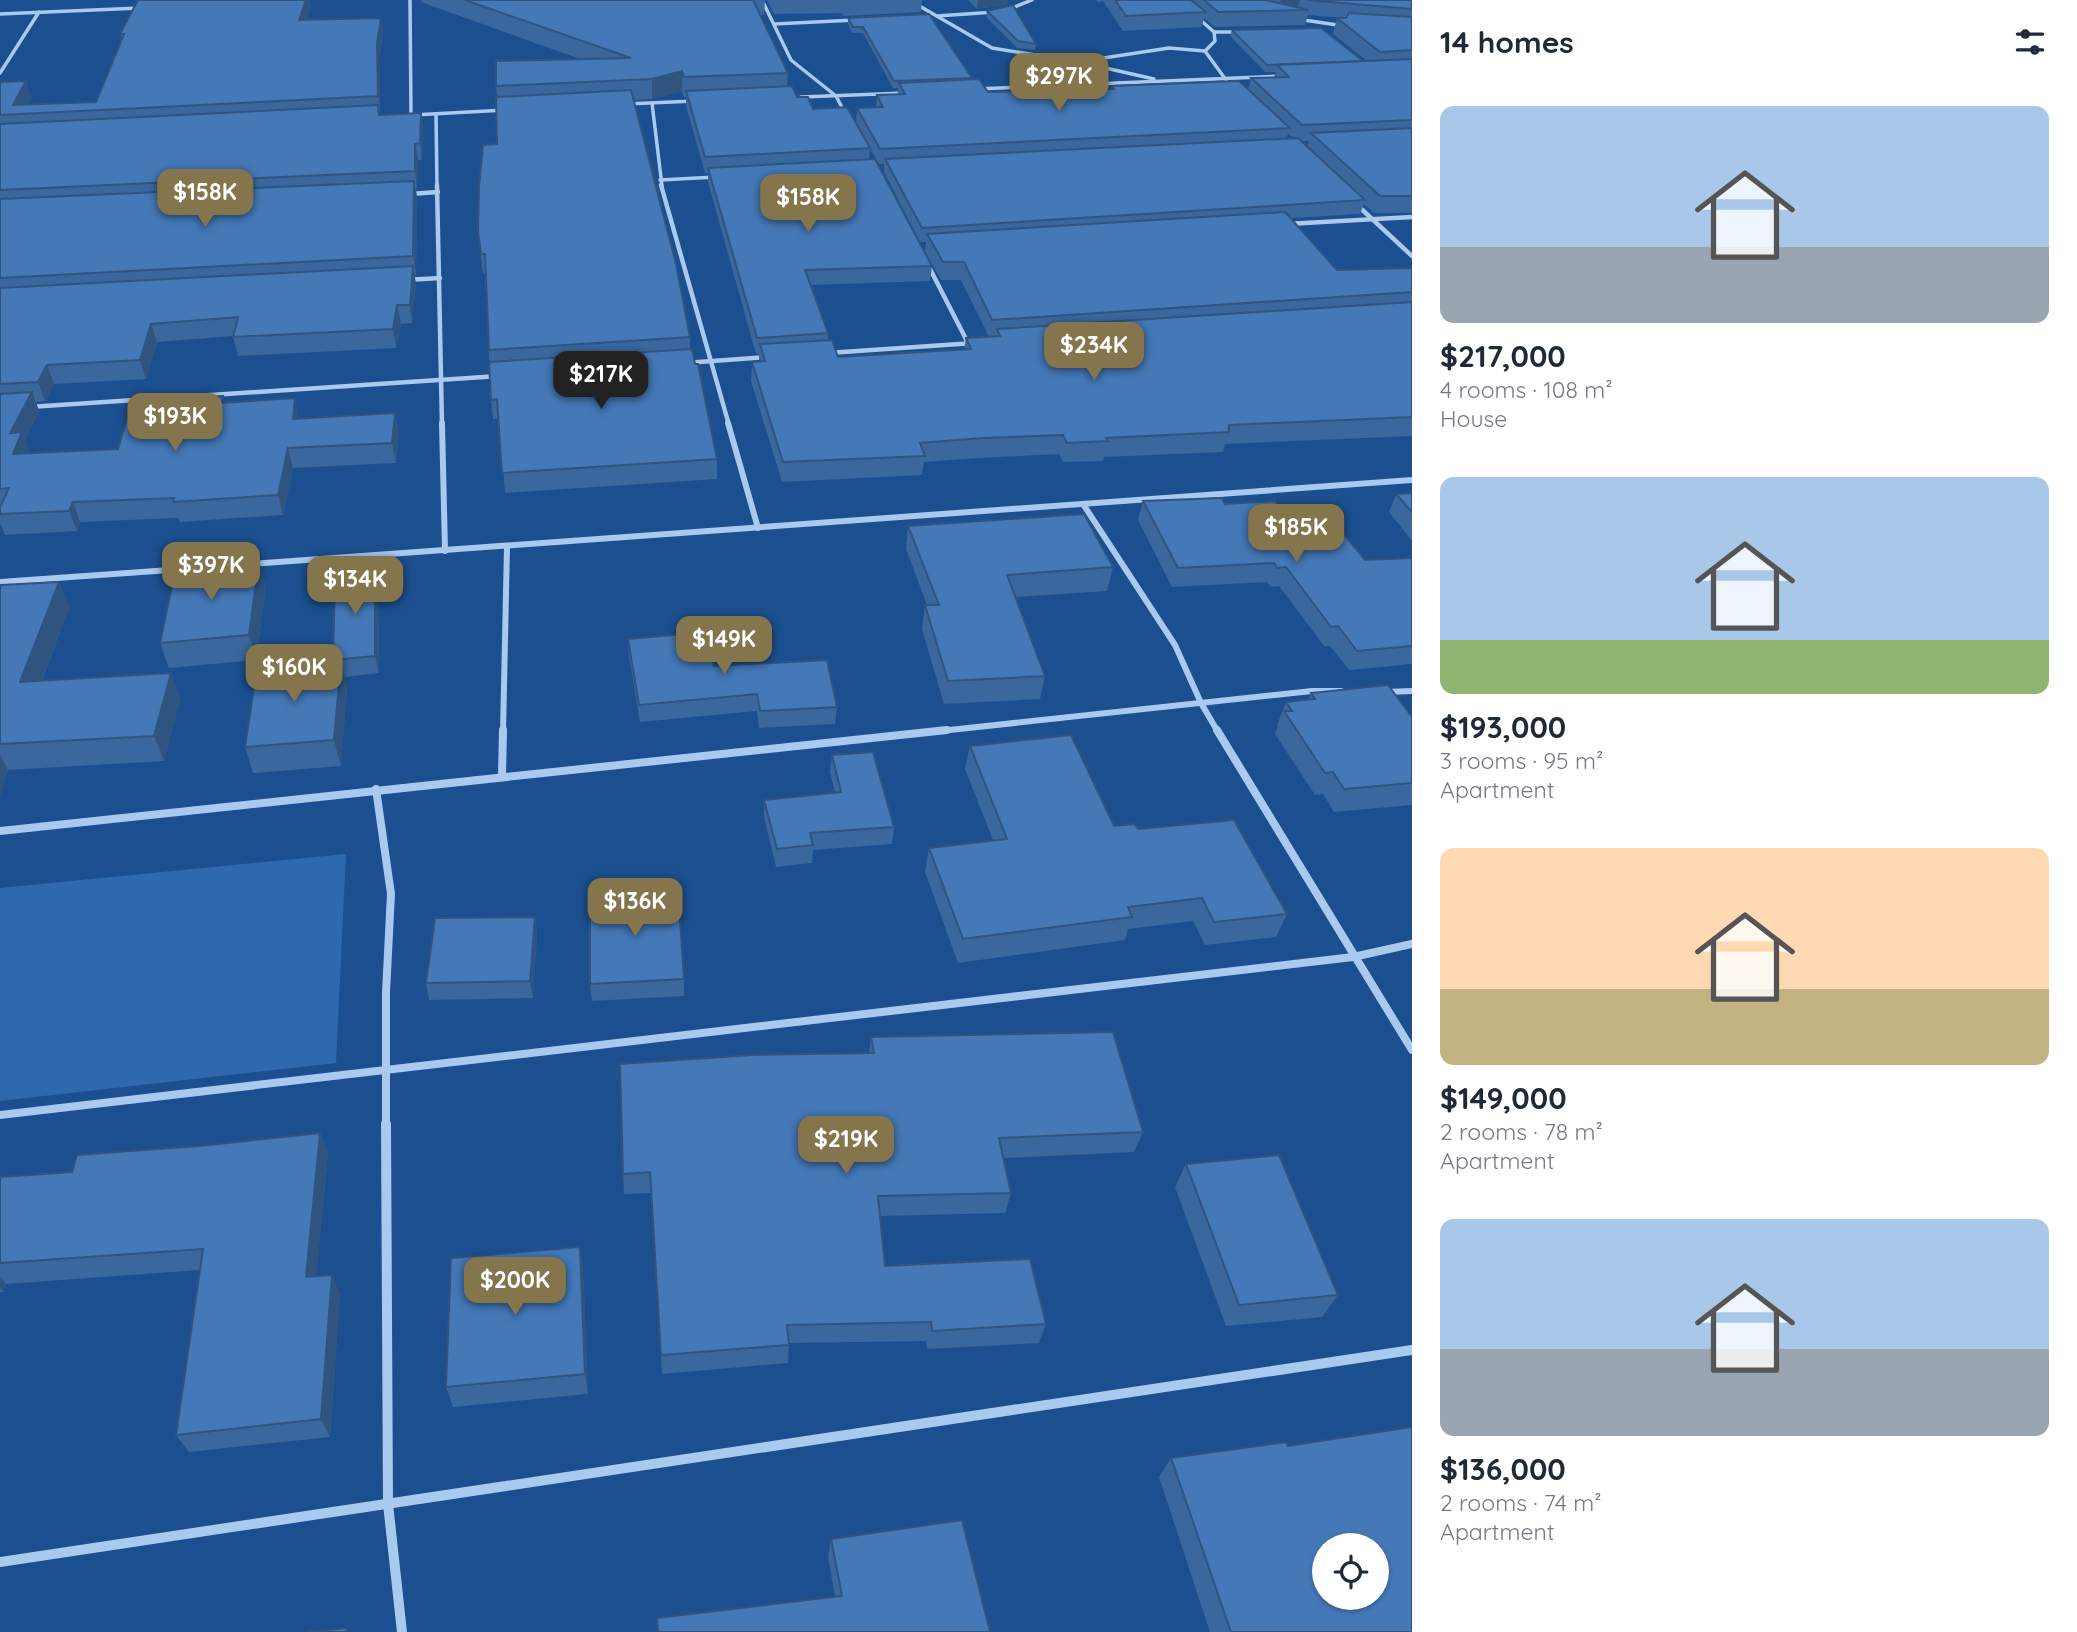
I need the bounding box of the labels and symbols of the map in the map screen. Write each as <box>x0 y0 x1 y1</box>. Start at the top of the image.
pin: $297K <box>1010 54 1108 113</box>
pin: $158K <box>156 170 254 229</box>
pin: $158K <box>759 174 857 234</box>
pin: $234K <box>1045 322 1143 382</box>
pin: $217K <box>552 352 650 411</box>
pin: $193K <box>126 393 224 453</box>
pin: $185K <box>1247 504 1345 564</box>
pin: $397K <box>162 542 260 602</box>
pin: $134K <box>306 556 404 616</box>
pin: $149K <box>675 616 773 676</box>
pin: $160K <box>245 644 343 704</box>
pin: $136K <box>586 878 684 938</box>
pin: $219K <box>797 1116 895 1176</box>
pin: $200K <box>466 1258 564 1317</box>

